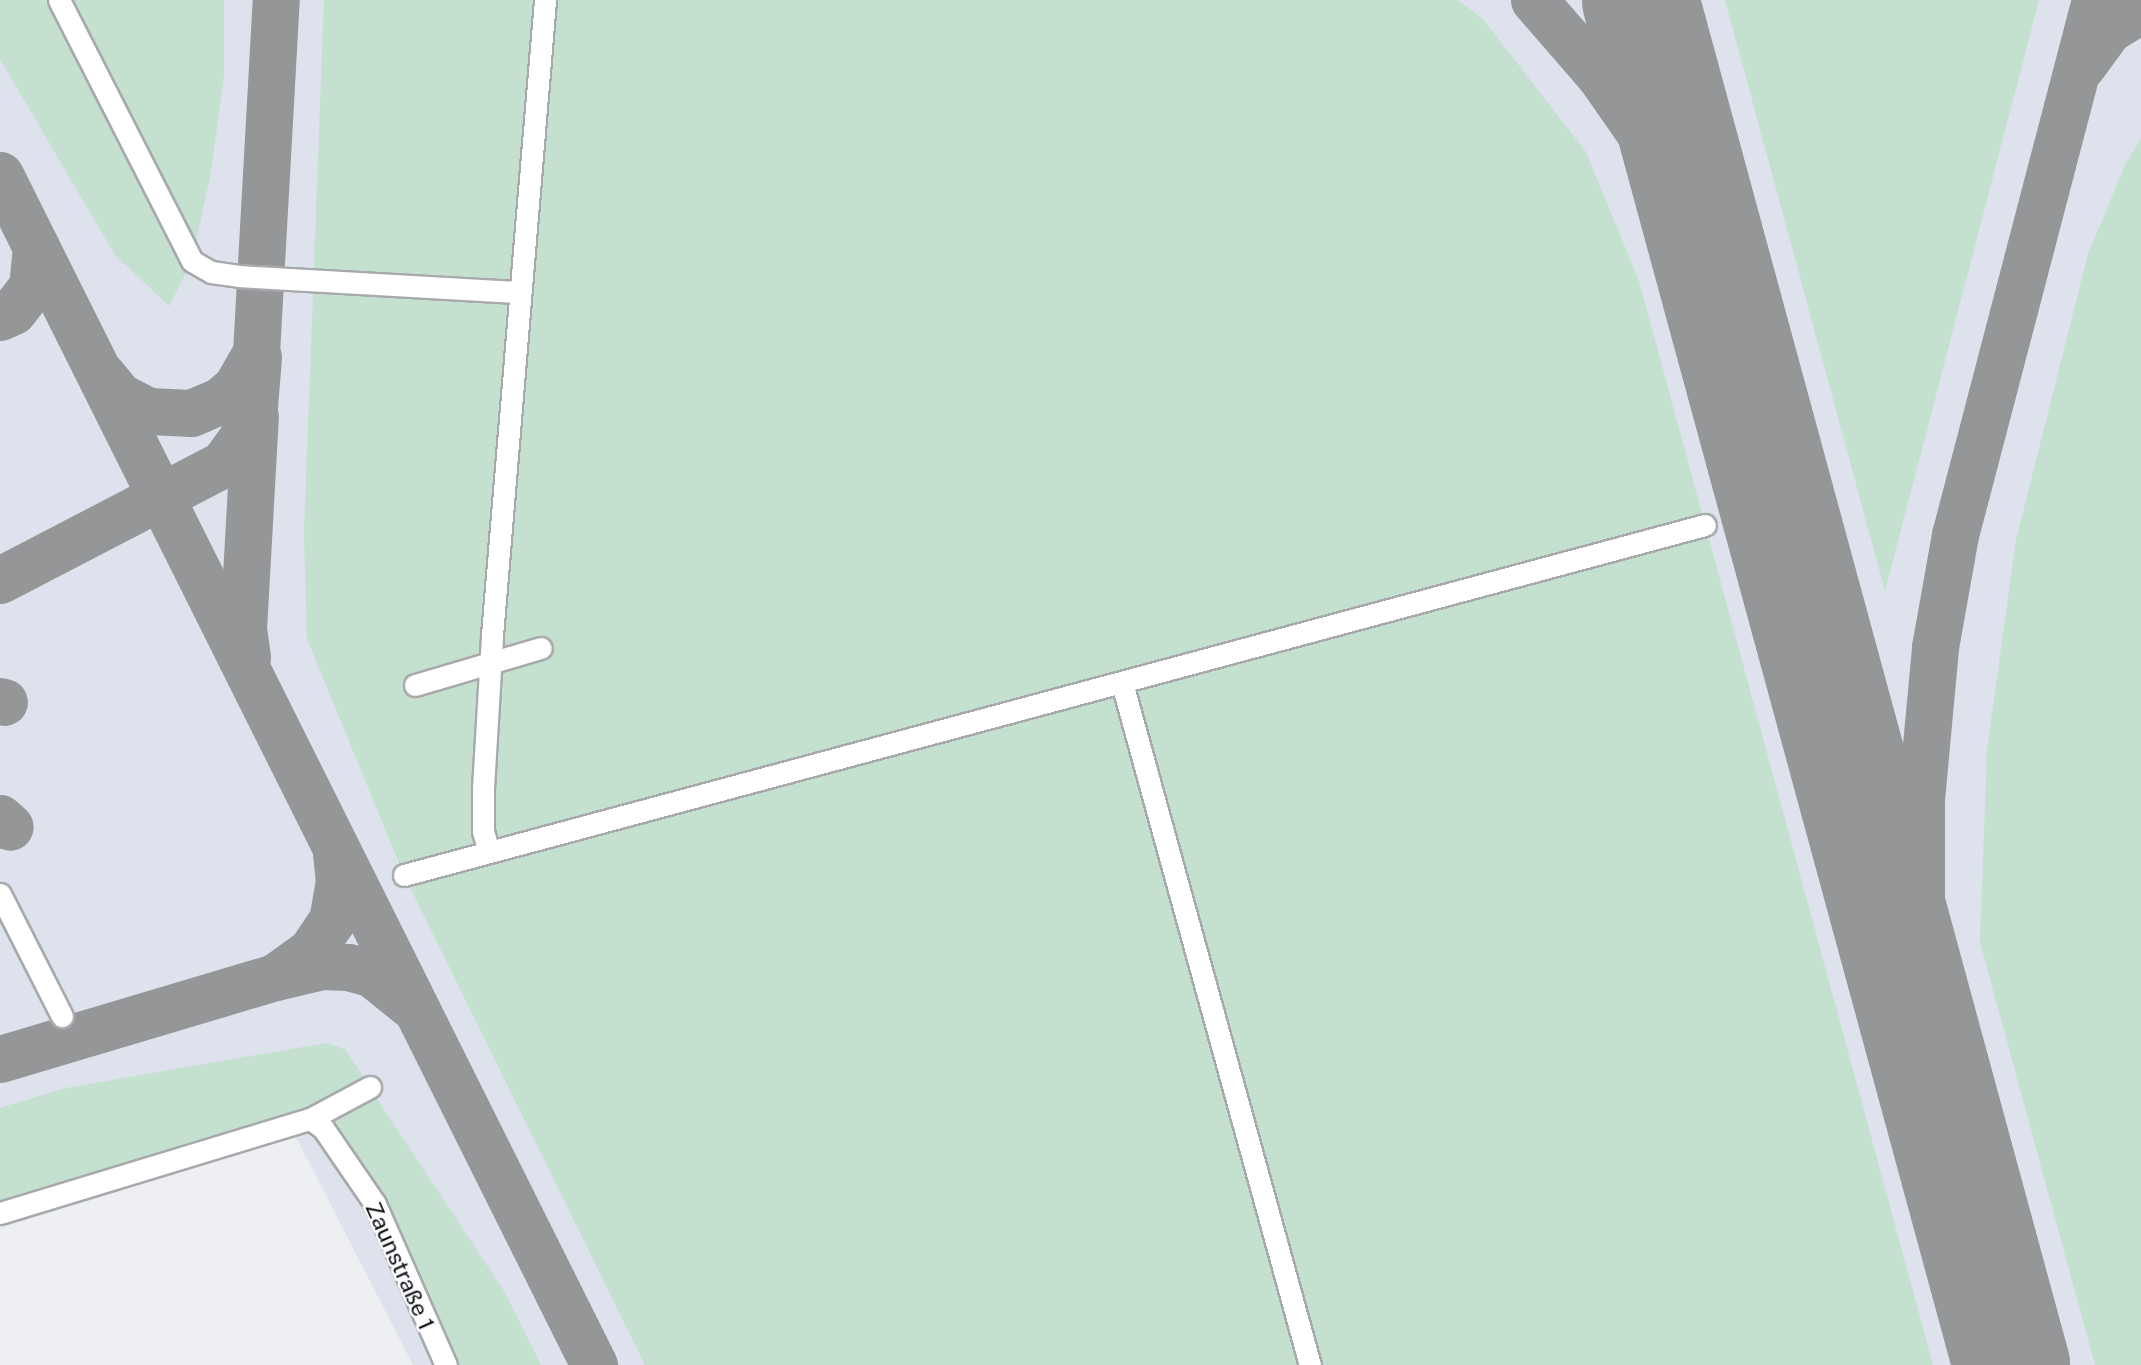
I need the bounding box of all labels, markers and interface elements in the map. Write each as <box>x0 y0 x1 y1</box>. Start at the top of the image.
street label: Zaunstraße 1 <box>359 1198 441 1334</box>

